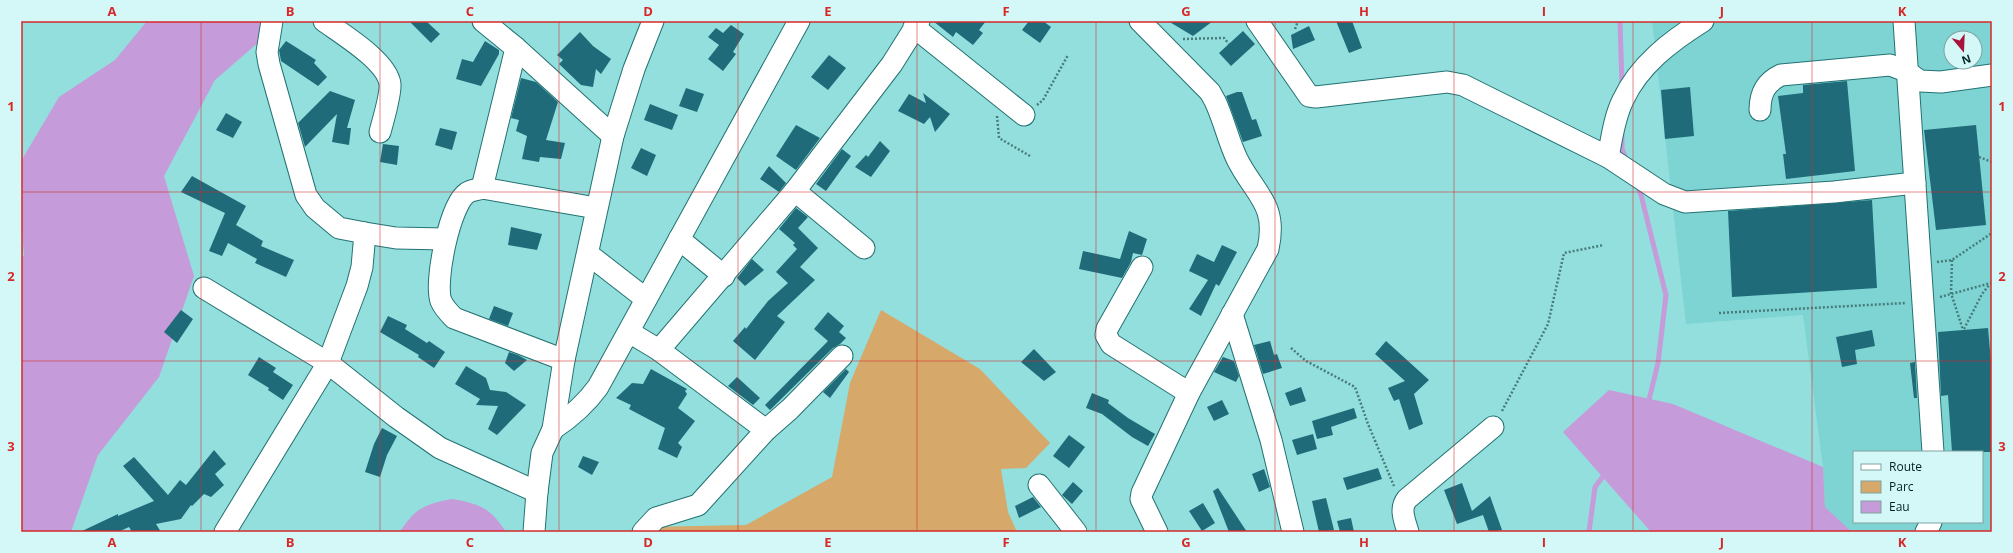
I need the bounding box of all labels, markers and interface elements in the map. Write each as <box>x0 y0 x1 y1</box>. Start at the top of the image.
text: A <box>108 2 117 20</box>
text: B <box>286 2 295 20</box>
text: C <box>466 2 474 20</box>
text: D <box>643 2 653 20</box>
text: E <box>824 2 832 20</box>
text: F <box>1002 2 1010 20</box>
text: G <box>1181 2 1191 20</box>
text: H <box>1359 2 1369 20</box>
text: I <box>1542 2 1546 20</box>
text: J <box>1719 2 1724 20</box>
text: K <box>1898 2 1907 20</box>
north arrow <box>1943 30 1983 70</box>
text: N <box>1960 51 1973 68</box>
text: 1 <box>7 97 15 115</box>
text: 1 <box>1998 97 2006 115</box>
text: 2 <box>7 267 15 285</box>
text: 2 <box>1998 267 2006 285</box>
text: 3 <box>7 437 15 455</box>
text: 3 <box>1998 437 2006 455</box>
legend <box>1853 451 1983 523</box>
text: Route <box>1889 458 1922 475</box>
text: Parc <box>1889 478 1914 495</box>
text: Eau <box>1889 498 1910 515</box>
text: A <box>108 533 117 551</box>
text: B <box>286 533 295 551</box>
text: C <box>466 533 474 551</box>
text: D <box>643 533 653 551</box>
text: E <box>824 533 832 551</box>
text: F <box>1002 533 1010 551</box>
text: G <box>1181 533 1191 551</box>
text: H <box>1359 533 1369 551</box>
text: I <box>1542 533 1546 551</box>
text: J <box>1719 533 1724 551</box>
text: K <box>1898 533 1907 551</box>

